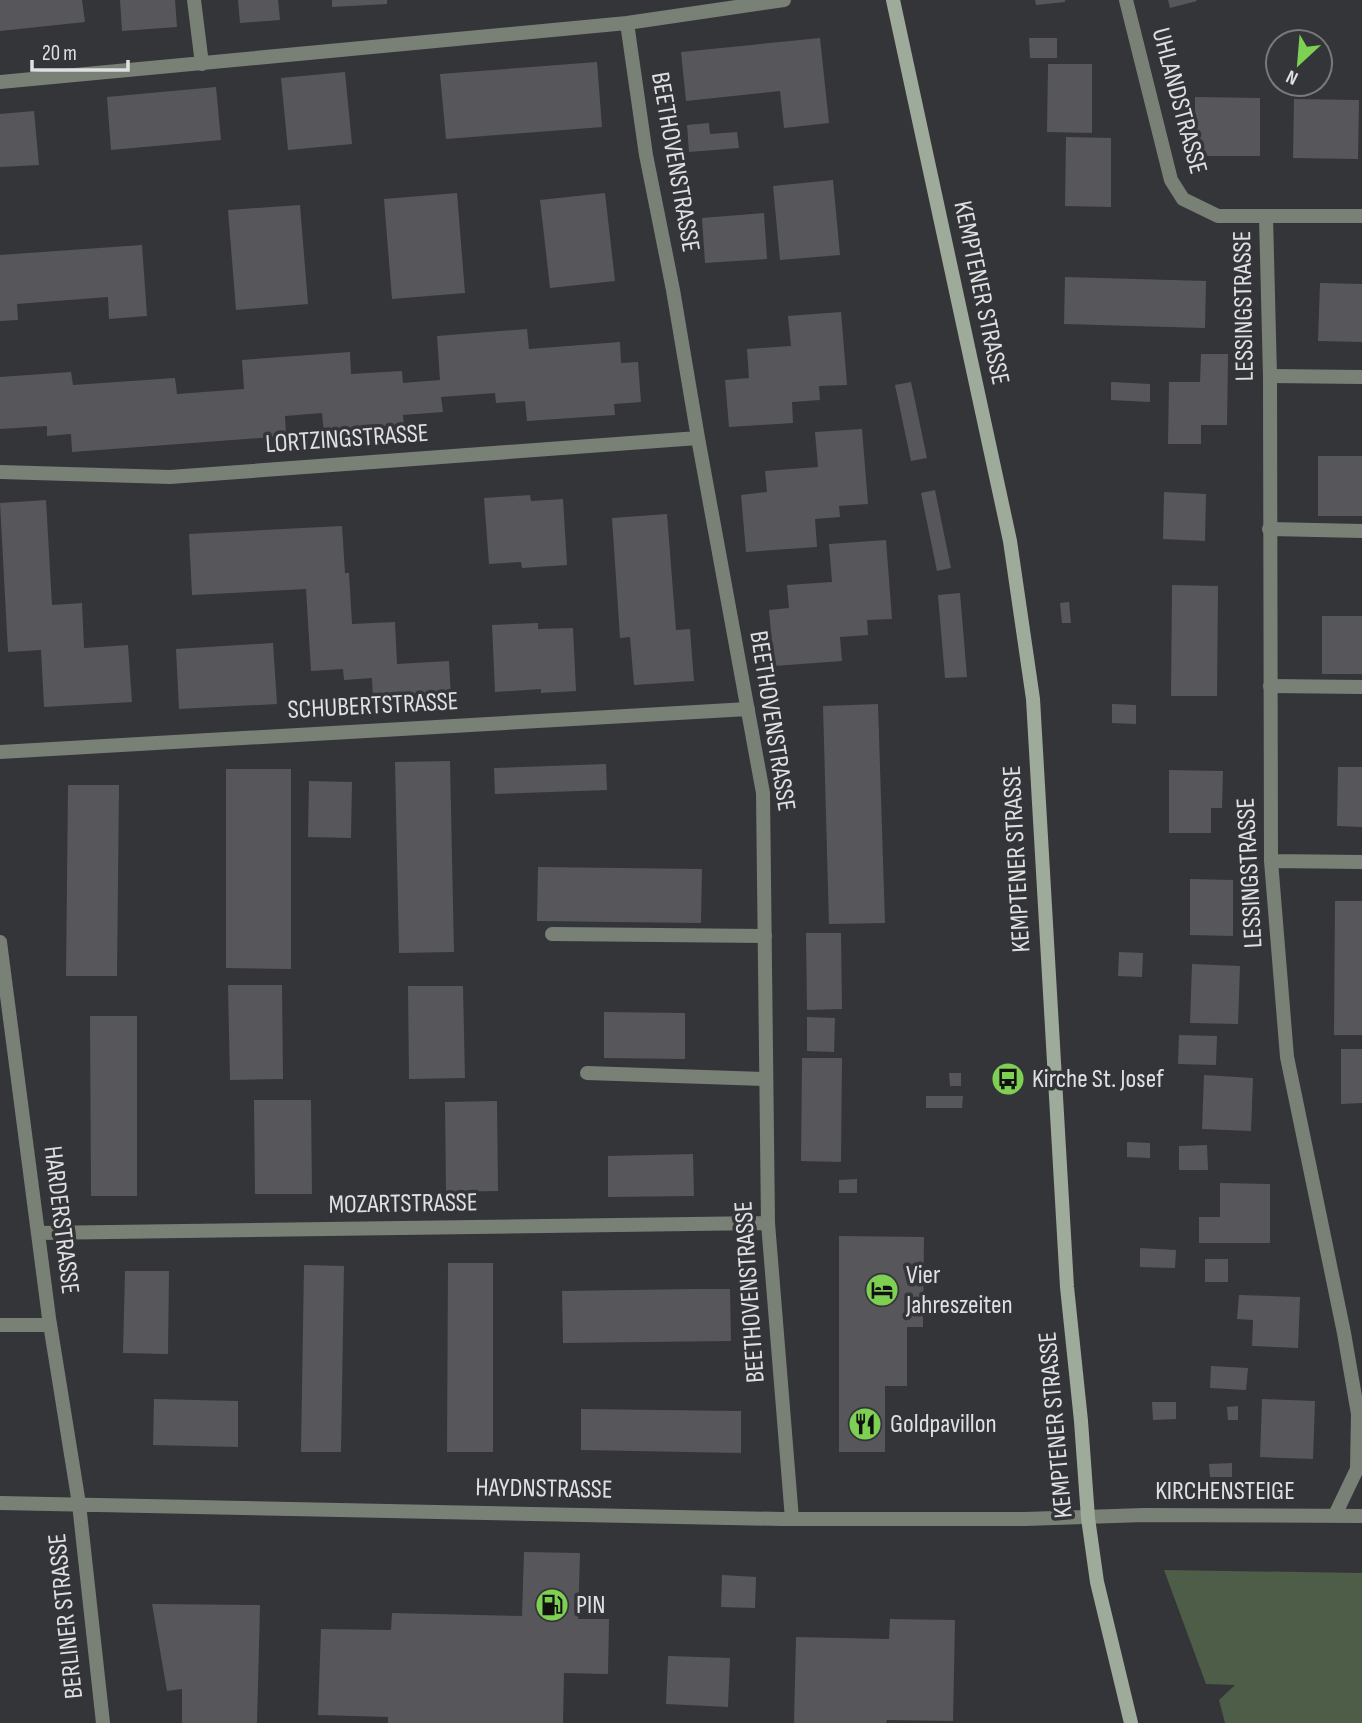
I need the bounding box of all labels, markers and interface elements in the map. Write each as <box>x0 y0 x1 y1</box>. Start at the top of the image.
street label: UHLANDSTRASSE <box>1145 25 1213 177</box>
scale bar <box>32 28 128 72</box>
north arrow <box>1264 28 1334 98</box>
text: 20 m <box>42 41 77 66</box>
text: N <box>1283 64 1302 89</box>
street label: BEETHOVENSTRASSE <box>644 70 706 254</box>
street label: KEMPTENER STRASSE <box>946 198 1016 388</box>
street label: LESSINGSTRASSE <box>1227 230 1261 382</box>
street label: LORTZINGSTRASSE <box>264 418 430 460</box>
street label: BEETHOVENSTRASSE <box>742 629 802 813</box>
street label: SCHUBERTSTRASSE <box>287 686 459 726</box>
street label: KEMPTENER STRASSE <box>997 765 1037 953</box>
street label: LESSINGSTRASSE <box>1231 797 1269 949</box>
bus stop icon: Kirche St. Josef <box>989 1060 1027 1098</box>
place label: Kirche St. Josef <box>1032 1064 1164 1095</box>
street label: HARDERSTRASSE <box>37 1144 85 1296</box>
street label: MOZARTSTRASSE <box>328 1187 478 1221</box>
street label: BEETHOVENSTRASSE <box>728 1200 772 1384</box>
place label: Vier Jahreszeiten <box>905 1260 1013 1321</box>
hotel icon: Vier Jahreszeiten <box>863 1271 901 1309</box>
street label: KEMPTENER STRASSE <box>1032 1330 1080 1520</box>
restaurant icon: Goldpavillon <box>846 1405 884 1443</box>
place label: Goldpavillon <box>890 1409 997 1440</box>
street label: HAYDNSTRASSE <box>475 1472 613 1506</box>
street label: KIRCHENSTEIGE <box>1155 1476 1295 1507</box>
street label: BERLINER STRASSE <box>42 1532 90 1700</box>
fuel station icon: PIN <box>533 1586 571 1624</box>
place label: PIN <box>576 1590 605 1621</box>

